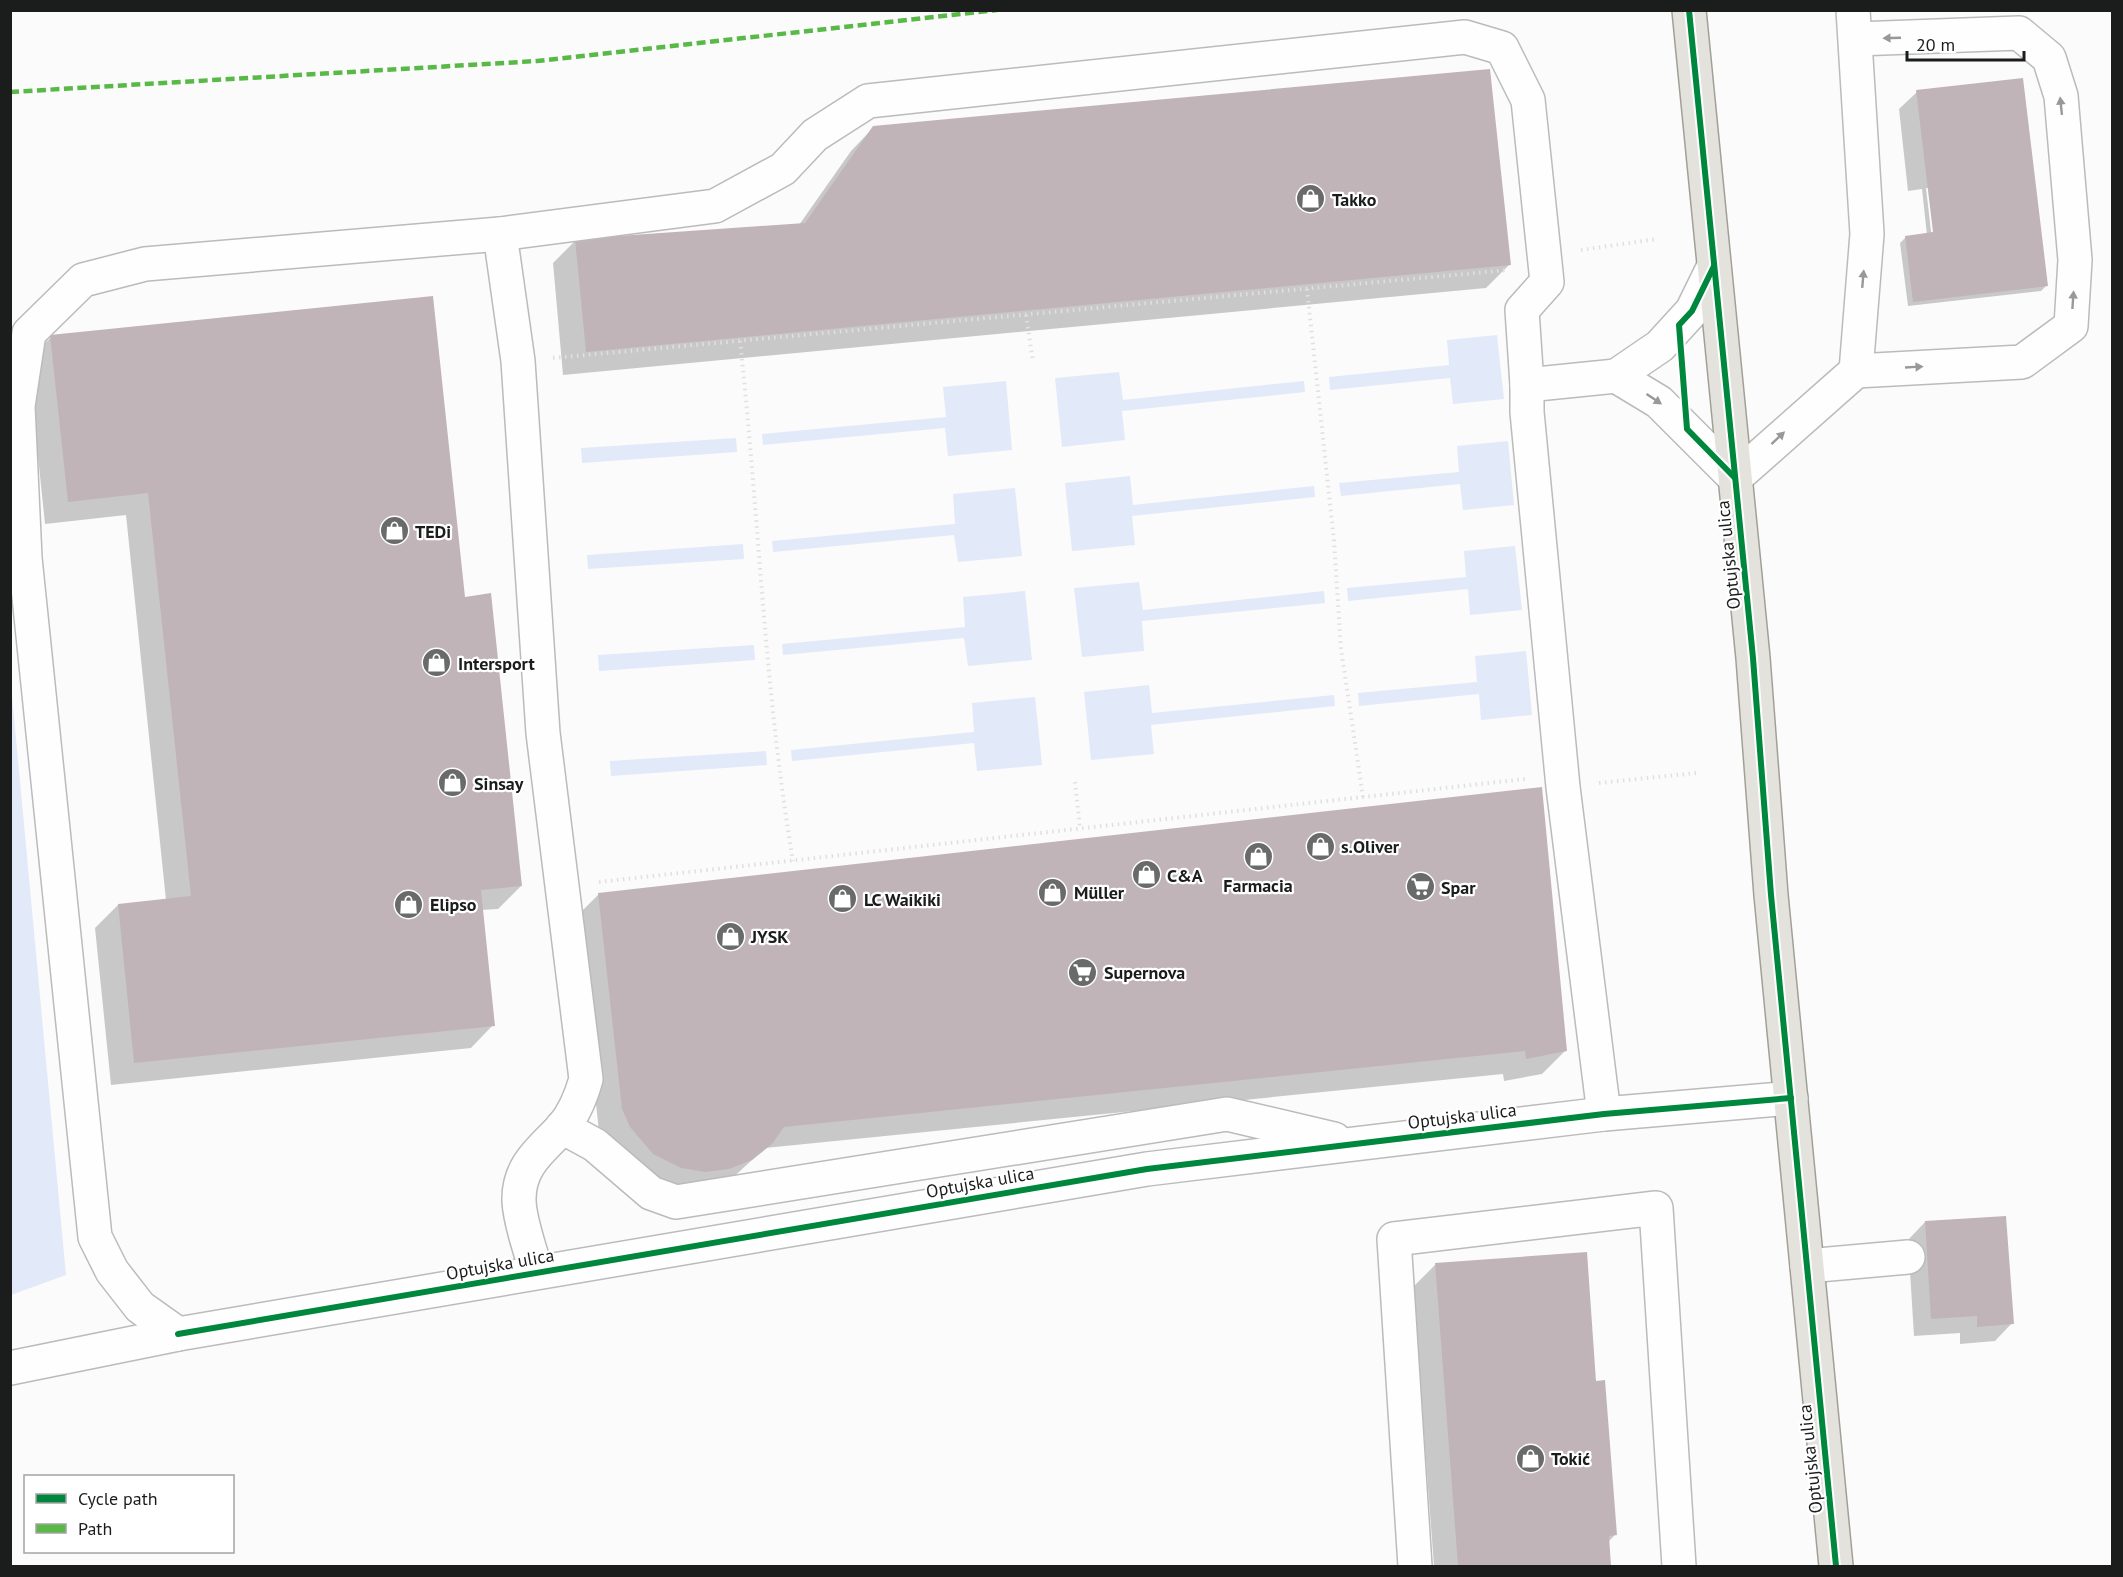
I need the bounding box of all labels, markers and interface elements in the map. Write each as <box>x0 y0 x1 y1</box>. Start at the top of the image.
scale bar <box>1907 24 2024 62</box>
one-way arrow <box>1882 33 1901 42</box>
text: 20 m <box>1916 33 1955 56</box>
one-way arrow <box>2056 96 2066 115</box>
shop icon: Takko <box>1295 183 1327 215</box>
place label: Takko <box>1332 188 1377 211</box>
one-way arrow <box>1858 269 1868 288</box>
one-way arrow <box>2068 290 2078 309</box>
one-way arrow <box>1905 363 1924 372</box>
one-way arrow <box>1646 394 1663 405</box>
one-way arrow <box>1770 431 1785 445</box>
street label: Optujska ulica <box>1711 499 1745 611</box>
shop icon: TEDi <box>378 515 410 547</box>
place label: TEDi <box>415 520 451 543</box>
shop icon: Intersport <box>421 647 453 679</box>
place label: Intersport <box>458 652 535 675</box>
shop icon: Sinsay <box>437 767 469 799</box>
place label: Sinsay <box>474 772 524 795</box>
shop icon: s.Oliver <box>1304 830 1336 862</box>
place label: s.Oliver <box>1341 835 1400 858</box>
shop icon: Farmacia <box>1242 840 1274 872</box>
shop icon: C&A <box>1130 859 1162 891</box>
place label: C&A <box>1167 864 1203 887</box>
supermarket icon: Spar <box>1404 871 1436 903</box>
place label: Farmacia <box>1223 874 1293 897</box>
shop icon: Müller <box>1037 876 1069 908</box>
place label: Spar <box>1441 876 1476 899</box>
place label: Müller <box>1074 881 1125 904</box>
shop icon: LC Waikiki <box>827 883 859 915</box>
shop icon: Elipso <box>393 888 425 920</box>
place label: LC Waikiki <box>864 888 941 911</box>
place label: Elipso <box>430 893 477 916</box>
shop icon: JYSK <box>714 920 746 952</box>
place label: JYSK <box>750 925 788 948</box>
supermarket icon: Supernova <box>1067 956 1099 988</box>
place label: Supernova <box>1104 961 1185 984</box>
street label: Optujska ulica <box>1406 1098 1518 1134</box>
street label: Optujska ulica <box>924 1161 1036 1203</box>
street label: Optujska ulica <box>444 1243 556 1285</box>
street label: Optujska ulica <box>1793 1403 1827 1515</box>
shop icon: Tokić <box>1514 1442 1546 1474</box>
place label: Tokić <box>1551 1447 1590 1470</box>
legend <box>24 1475 234 1553</box>
text: Cycle path <box>78 1487 158 1510</box>
text: Path <box>78 1517 112 1540</box>

